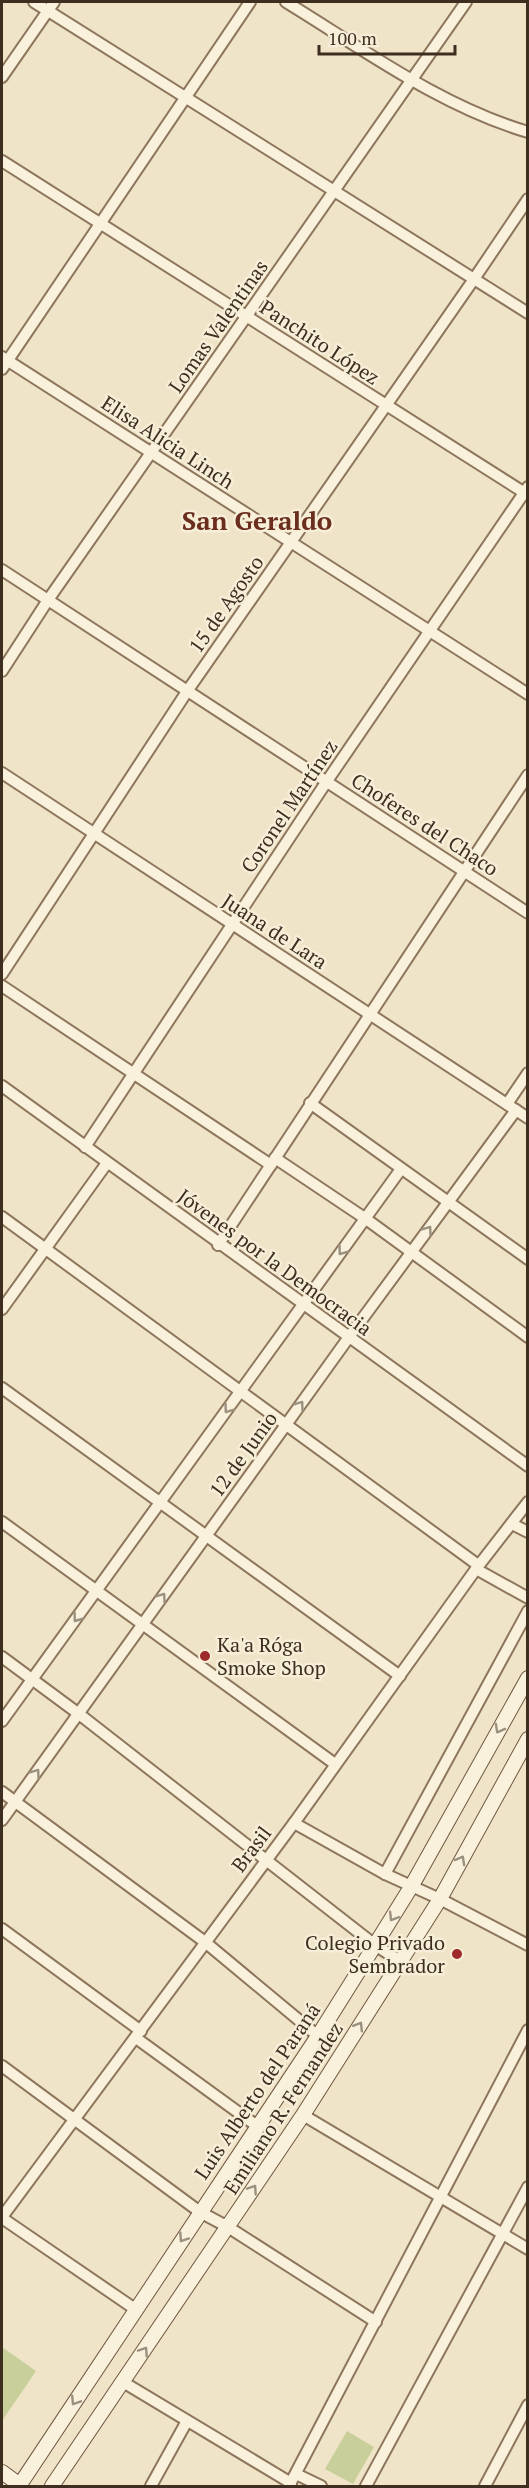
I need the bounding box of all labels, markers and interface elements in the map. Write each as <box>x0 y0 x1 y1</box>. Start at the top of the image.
scale bar <box>319 18 456 56</box>
text: 100 m <box>328 26 377 50</box>
street label: Lomas Valentinas <box>162 254 274 398</box>
street label: Panchito López <box>255 293 385 391</box>
street label: Elisa Alicia Linch <box>97 389 240 495</box>
district label: San Geraldo <box>182 503 332 537</box>
street label: 15 de Agosto <box>182 550 270 658</box>
street label: Coronel Martínez <box>234 734 344 878</box>
street label: Choferes del Chaco <box>346 766 504 882</box>
street label: Juana de Lara <box>217 887 333 975</box>
street label: Jóvenes por la Democracia <box>172 1182 378 1342</box>
one-way arrow <box>420 1226 431 1237</box>
one-way arrow <box>338 1244 349 1255</box>
one-way arrow <box>293 1400 304 1411</box>
one-way arrow <box>224 1402 235 1413</box>
street label: 12 de Junio <box>203 1406 283 1502</box>
one-way arrow <box>155 1593 166 1604</box>
one-way arrow <box>74 1611 85 1622</box>
place label: Ka'a Róga Smoke Shop <box>217 1631 326 1681</box>
marker: Ka'a Róga Smoke Shop <box>198 1649 212 1663</box>
one-way arrow <box>495 1723 506 1733</box>
one-way arrow <box>29 1768 40 1779</box>
street label: Brasil <box>225 1821 277 1877</box>
one-way arrow <box>454 1856 465 1866</box>
one-way arrow <box>389 1910 400 1921</box>
place label: Colegio Privado Sembrador <box>305 1929 445 1979</box>
marker: Colegio Privado Sembrador <box>450 1947 464 1961</box>
street label: Luis Alberto del Paraná <box>188 1998 326 2184</box>
street label: Emiliano R. Fernandez <box>217 2017 349 2199</box>
one-way arrow <box>352 2022 364 2032</box>
one-way arrow <box>246 2185 257 2196</box>
one-way arrow <box>179 2231 190 2242</box>
one-way arrow <box>137 2347 148 2358</box>
one-way arrow <box>71 2394 82 2405</box>

